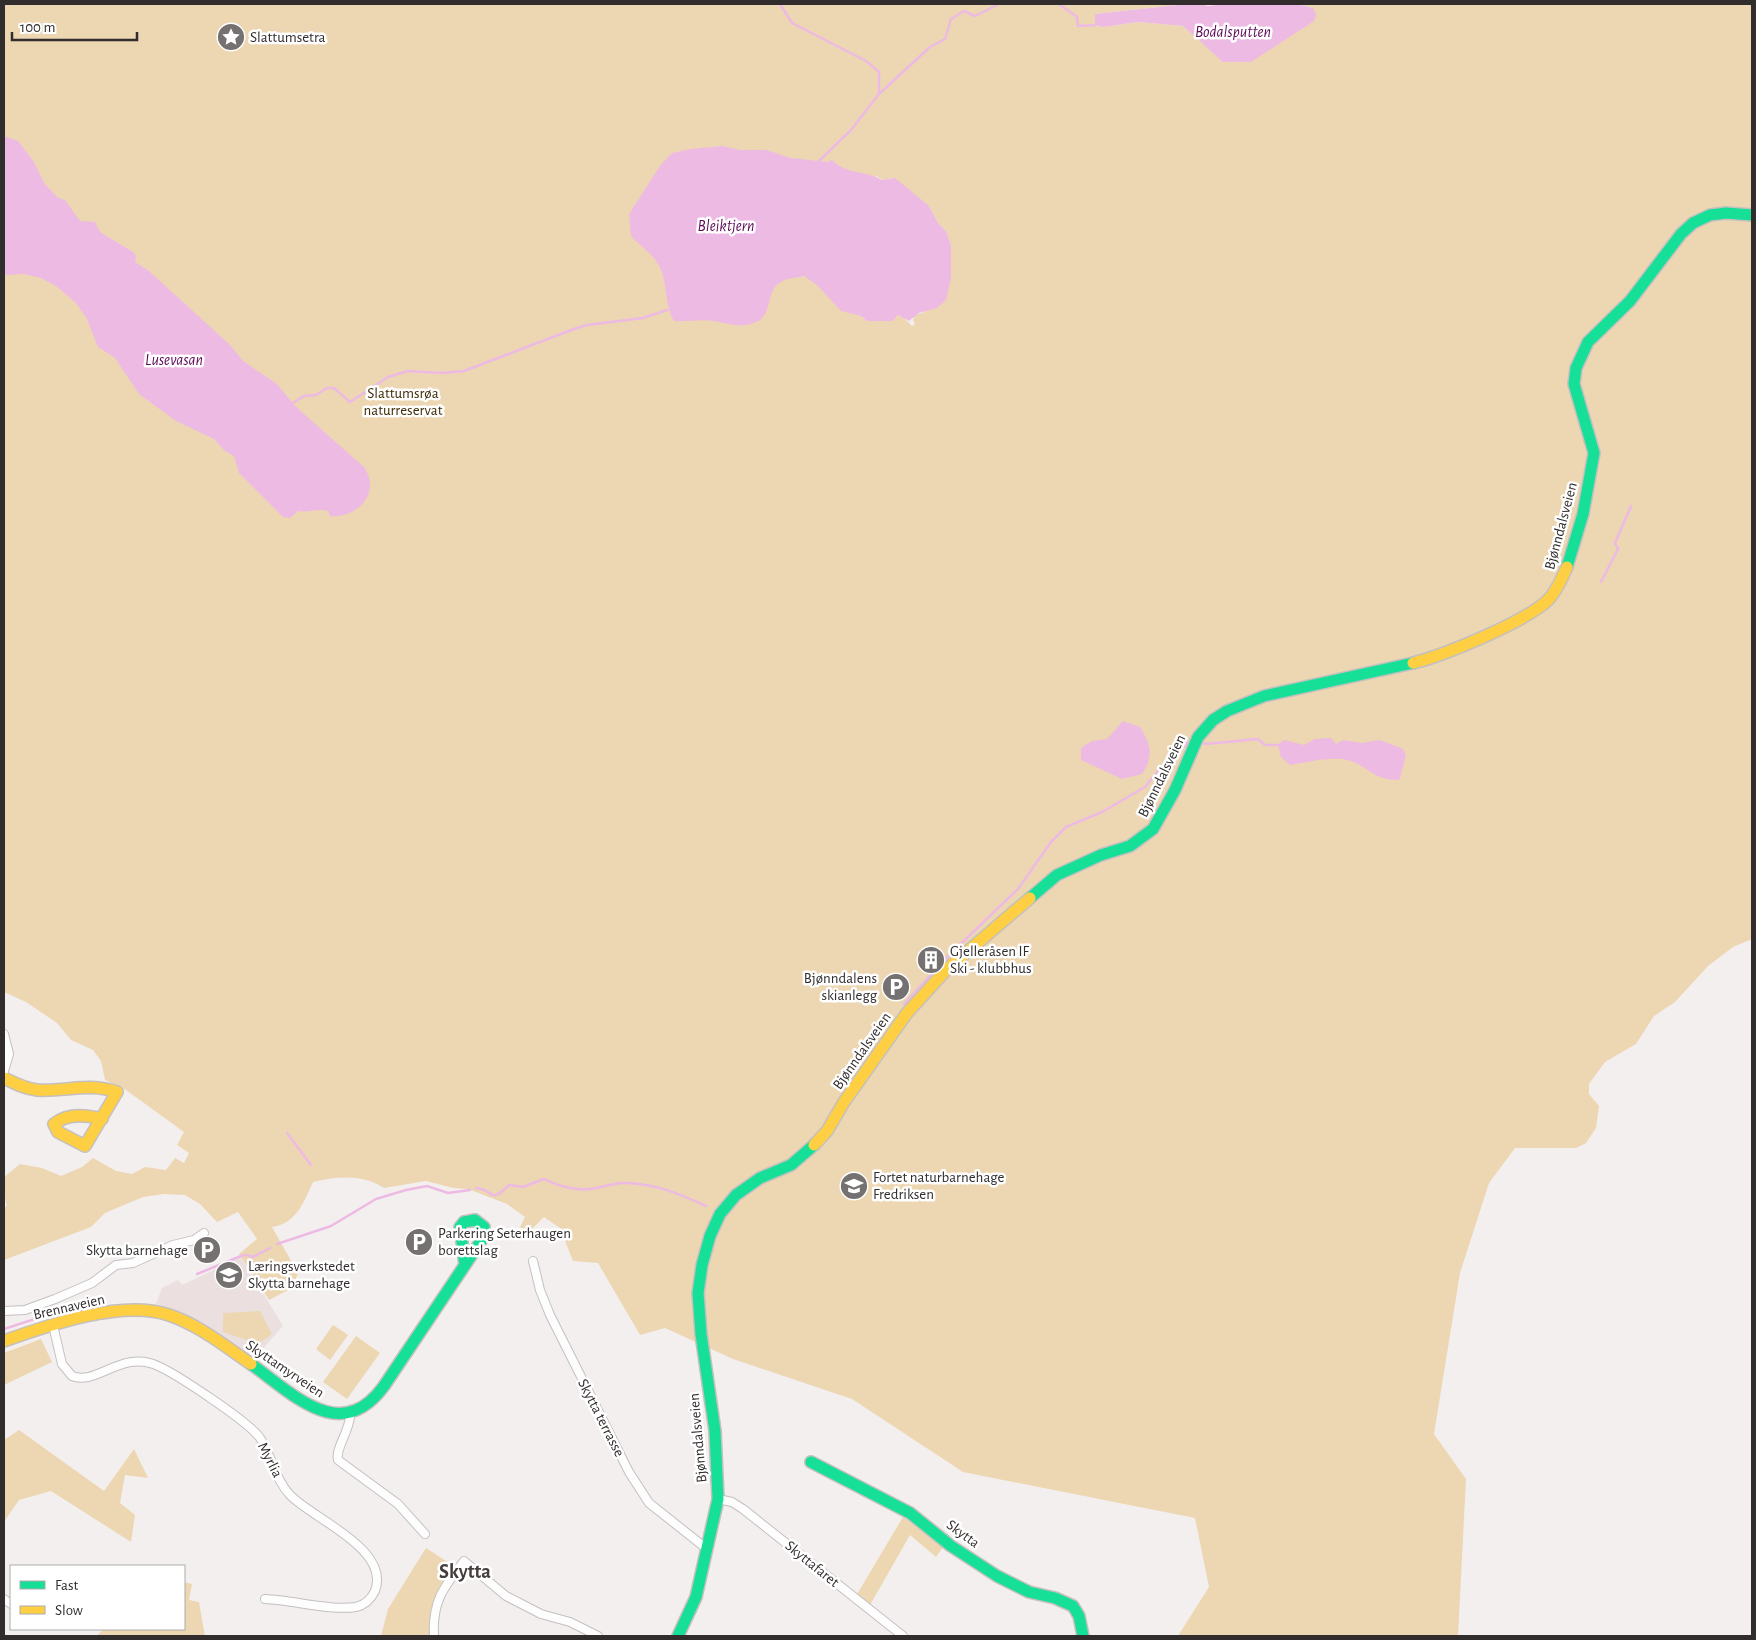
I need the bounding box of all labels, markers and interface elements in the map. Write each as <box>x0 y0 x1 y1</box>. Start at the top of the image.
scale bar <box>12 10 138 42</box>
text: 100 m <box>20 20 55 35</box>
place icon: Slattumsetra <box>216 22 246 52</box>
water label: Bodalsputten <box>1195 24 1271 41</box>
place label: Slattumsetra <box>250 30 326 45</box>
water label: Bleiktjern <box>698 218 754 235</box>
water label: Lusevasan <box>145 352 203 368</box>
park label: Slattumsrøa naturreservat <box>364 386 443 418</box>
street label: Bjønndalsveien <box>1542 481 1580 571</box>
street label: Bjønndalsveien <box>1136 732 1188 820</box>
place label: Gjelleråsen IF Ski - klubbhus <box>950 944 1032 976</box>
building icon: Gjelleråsen IF Ski - klubbhus <box>916 945 946 975</box>
place label: Bjønndalens skianlegg <box>804 971 878 1003</box>
parking icon: Bjønndalens skianlegg <box>881 972 911 1002</box>
street label: Bjønndalsveien <box>830 1010 894 1092</box>
place label: Fortet naturbarnehage Fredriksen <box>873 1170 1005 1202</box>
school or university icon: Fortet naturbarnehage Fredriksen <box>839 1171 869 1201</box>
place label: Parkering Seterhaugen borettslag <box>438 1226 571 1258</box>
parking icon: Parkering Seterhaugen borettslag <box>404 1227 434 1257</box>
parking icon: Skytta barnehage <box>192 1235 222 1265</box>
place label: Skytta barnehage <box>86 1243 188 1258</box>
place label: Læringsverkstedet Skytta barnehage <box>248 1259 355 1291</box>
school or university icon: Læringsverkstedet Skytta barnehage <box>214 1260 244 1290</box>
street label: Brennaveien <box>32 1291 106 1323</box>
street label: Skyttamyrveien <box>243 1337 327 1401</box>
street label: Skytta terrasse <box>575 1377 627 1459</box>
street label: Bjønndalsveien <box>687 1393 709 1483</box>
street label: Myrlia <box>255 1440 285 1480</box>
street label: Skytta <box>944 1517 982 1551</box>
street label: Skyttafaret <box>782 1538 842 1590</box>
district label: Skytta <box>439 1562 491 1582</box>
legend <box>10 1565 185 1630</box>
text: Fast <box>55 1578 79 1593</box>
text: Slow <box>55 1603 83 1618</box>

